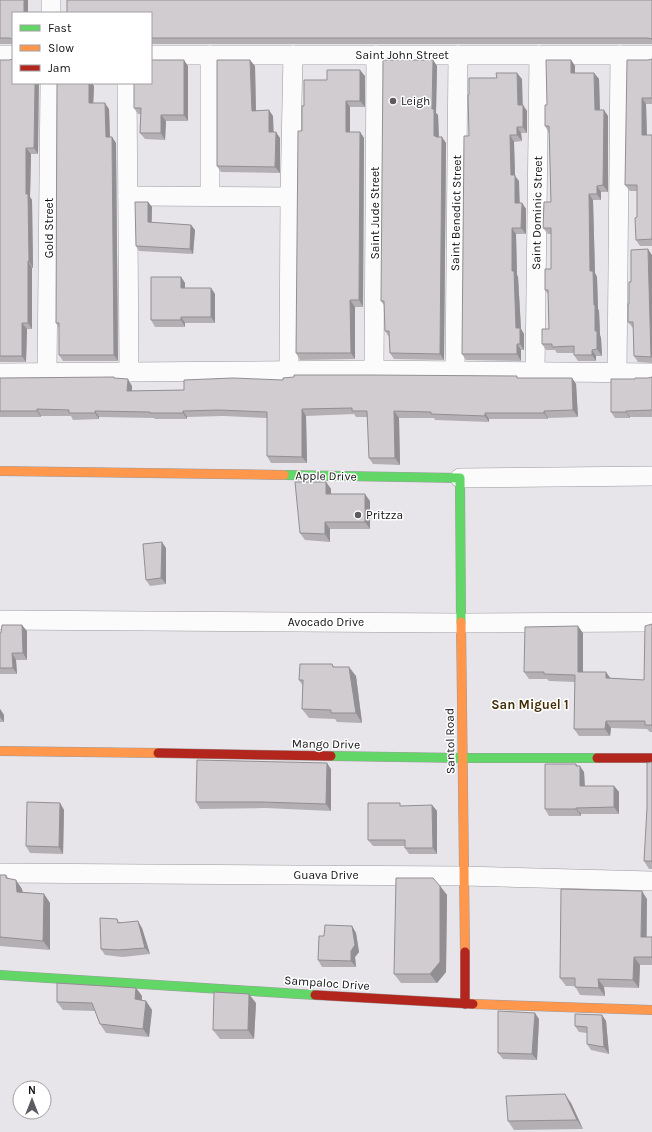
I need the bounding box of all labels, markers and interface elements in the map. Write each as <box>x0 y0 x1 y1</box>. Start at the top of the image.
legend <box>12 12 152 84</box>
text: Fast <box>48 21 72 35</box>
text: Slow <box>48 41 74 55</box>
street label: Saint John Street <box>355 48 449 62</box>
text: Jam <box>48 61 71 75</box>
place label: Leigh <box>401 94 430 108</box>
marker: Leigh <box>388 96 398 106</box>
street label: Saint Benedict Street <box>448 154 464 271</box>
street label: Saint Dominic Street <box>529 155 545 270</box>
street label: Saint Jude Street <box>368 166 382 260</box>
street label: Gold Street <box>42 197 56 258</box>
street label: Apple Drive <box>295 468 357 484</box>
place label: Pritzza <box>366 508 403 522</box>
marker: Pritzza <box>353 510 363 520</box>
street label: Avocado Drive <box>288 615 364 629</box>
district label: San Miguel 1 <box>491 697 569 712</box>
street label: Santol Road <box>442 708 458 774</box>
street label: Mango Drive <box>292 736 360 752</box>
street label: Guava Drive <box>293 868 359 882</box>
street label: Sampaloc Drive <box>284 973 370 993</box>
north arrow <box>12 1080 52 1120</box>
text: N <box>28 1084 36 1097</box>

